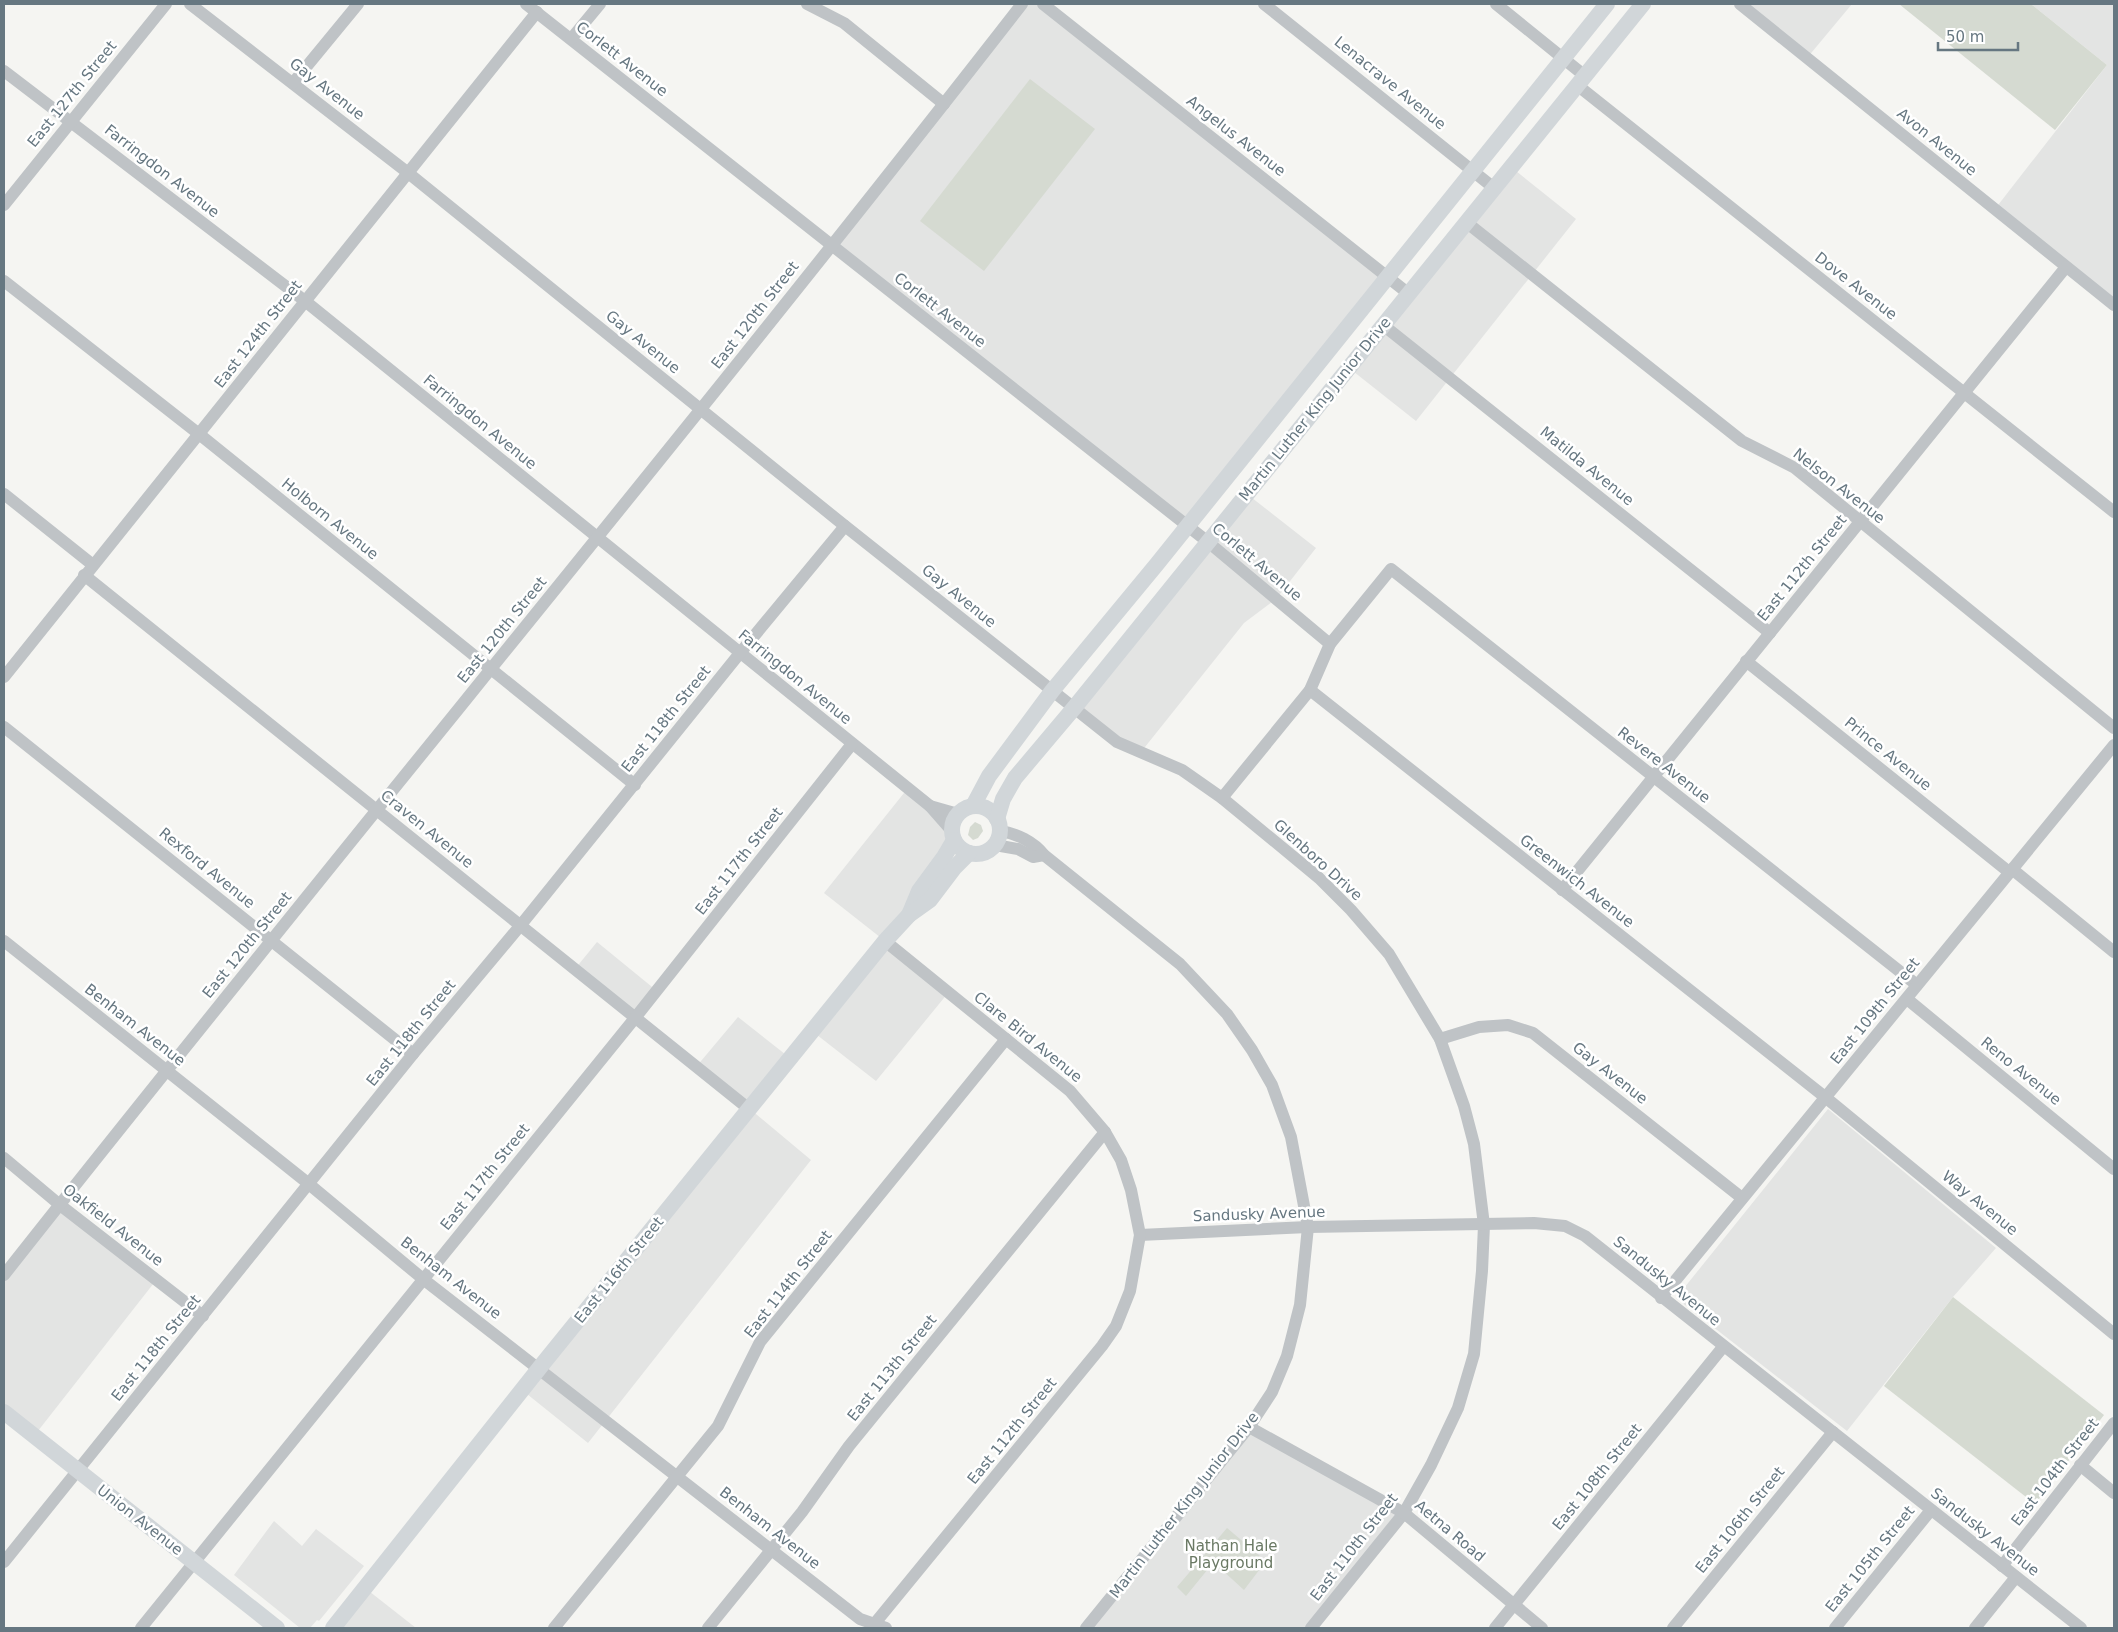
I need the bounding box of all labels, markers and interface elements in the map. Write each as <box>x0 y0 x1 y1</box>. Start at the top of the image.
street label: Corlett Avenue <box>573 18 671 100</box>
scale bar <box>1938 20 2018 52</box>
text: 50 m <box>1946 28 1984 46</box>
street label: Lenacrave Avenue <box>1331 33 1449 133</box>
street label: East 127th Street <box>24 37 120 151</box>
street label: Gay Avenue <box>286 54 368 124</box>
street label: Angelus Avenue <box>1183 92 1289 180</box>
street label: Avon Avenue <box>1893 104 1981 180</box>
street label: Farringdon Avenue <box>101 121 223 221</box>
street label: Dove Avenue <box>1811 248 1901 324</box>
street label: East 120th Street <box>707 258 803 372</box>
street label: Corlett Avenue <box>891 269 989 351</box>
street label: East 124th Street <box>210 277 306 391</box>
street label: Gay Avenue <box>602 307 684 377</box>
street label: Martin Luther King Junior Drive <box>1235 313 1395 505</box>
street label: Farringdon Avenue <box>420 371 540 473</box>
street label: Matilda Avenue <box>1536 423 1638 509</box>
street label: Nelson Avenue <box>1789 445 1889 527</box>
street label: Holborn Avenue <box>278 474 382 564</box>
street label: East 112th Street <box>1754 511 1850 625</box>
street label: Corlett Avenue <box>1209 519 1305 605</box>
street label: Gay Avenue <box>918 561 1000 631</box>
street label: East 120th Street <box>454 573 550 687</box>
street label: Farringdon Avenue <box>735 626 855 728</box>
street label: East 118th Street <box>618 662 714 776</box>
street label: Prince Avenue <box>1841 713 1935 795</box>
street label: Revere Avenue <box>1614 723 1714 807</box>
street label: Craven Avenue <box>377 786 477 872</box>
street label: East 117th Street <box>691 804 787 918</box>
street label: Glenboro Drive <box>1270 816 1366 904</box>
street label: Rexford Avenue <box>155 824 259 912</box>
street label: Greenwich Avenue <box>1516 831 1638 931</box>
street label: East 120th Street <box>199 888 295 1002</box>
street label: East 109th Street <box>1827 954 1923 1068</box>
street label: East 118th Street <box>363 976 459 1090</box>
street label: Benham Avenue <box>81 980 189 1070</box>
street label: Clare Bird Avenue <box>970 988 1086 1086</box>
street label: Reno Avenue <box>1977 1033 2065 1109</box>
street label: Gay Avenue <box>1569 1038 1651 1108</box>
street label: East 117th Street <box>437 1120 533 1234</box>
street label: Way Avenue <box>1938 1167 2022 1239</box>
street label: Oakfield Avenue <box>59 1180 167 1270</box>
street label: Sandusky Avenue <box>1192 1203 1326 1225</box>
street label: East 116th Street <box>571 1213 667 1327</box>
street label: East 114th Street <box>740 1227 836 1341</box>
street label: Sandusky Avenue <box>1610 1232 1724 1330</box>
street label: Benham Avenue <box>397 1233 505 1323</box>
street label: East 118th Street <box>108 1291 204 1405</box>
street label: East 113th Street <box>844 1311 940 1425</box>
street label: East 112th Street <box>964 1374 1060 1488</box>
street label: Martin Luther King Junior Drive <box>1106 1408 1262 1602</box>
street label: East 104th Street <box>2007 1415 2103 1529</box>
street label: East 108th Street <box>1549 1420 1645 1534</box>
street label: East 106th Street <box>1692 1463 1788 1577</box>
street label: Union Avenue <box>94 1481 186 1559</box>
street label: Benham Avenue <box>716 1483 824 1573</box>
street label: Sandusky Avenue <box>1927 1484 2043 1580</box>
street label: East 110th Street <box>1306 1490 1402 1604</box>
street label: Aetna Road <box>1411 1496 1489 1566</box>
street label: East 105th Street <box>1822 1502 1918 1616</box>
park label: Nathan Hale Playground <box>1184 1537 1278 1572</box>

